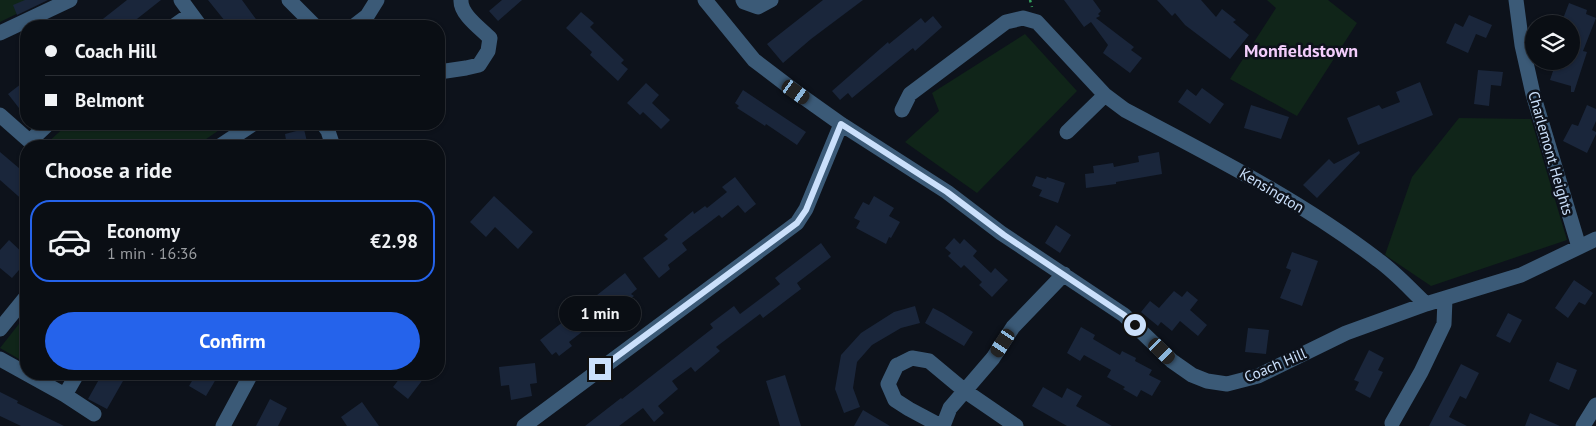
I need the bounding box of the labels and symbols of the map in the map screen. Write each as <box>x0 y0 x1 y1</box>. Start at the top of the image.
district label: Monfieldstown <box>1244 39 1358 62</box>
car <box>779 77 812 107</box>
street label: Charlemont Heights <box>1524 89 1578 217</box>
street label: Kensington <box>1236 163 1308 217</box>
callout: 1 min <box>559 296 641 332</box>
route start <box>1124 314 1146 336</box>
car <box>988 326 1017 360</box>
car <box>1146 335 1178 367</box>
street label: Coach Hill <box>1241 343 1309 387</box>
route end <box>589 358 611 380</box>

